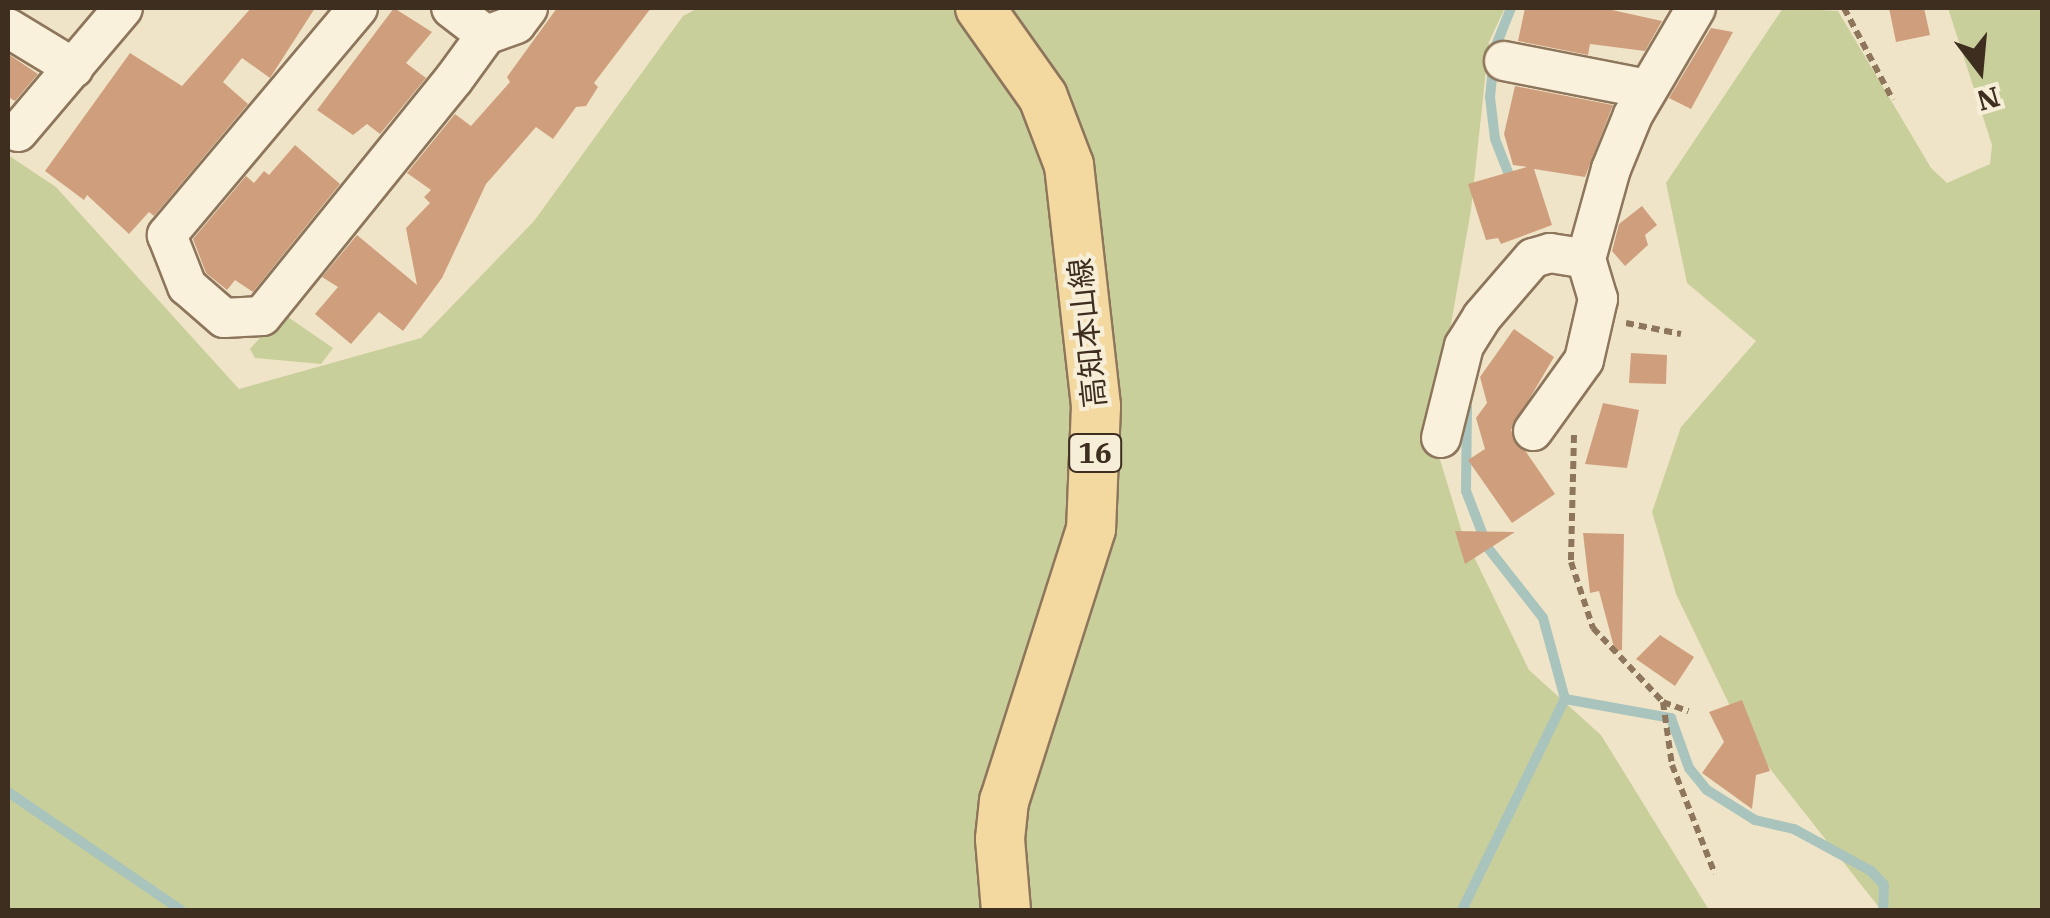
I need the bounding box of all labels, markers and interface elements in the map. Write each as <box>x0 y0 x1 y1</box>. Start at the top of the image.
north arrow <box>1930 20 2030 120</box>
text: N <box>1973 78 2004 120</box>
street label: 高知本山線 <box>1061 257 1113 409</box>
road number: 16 <box>1068 430 1122 476</box>

